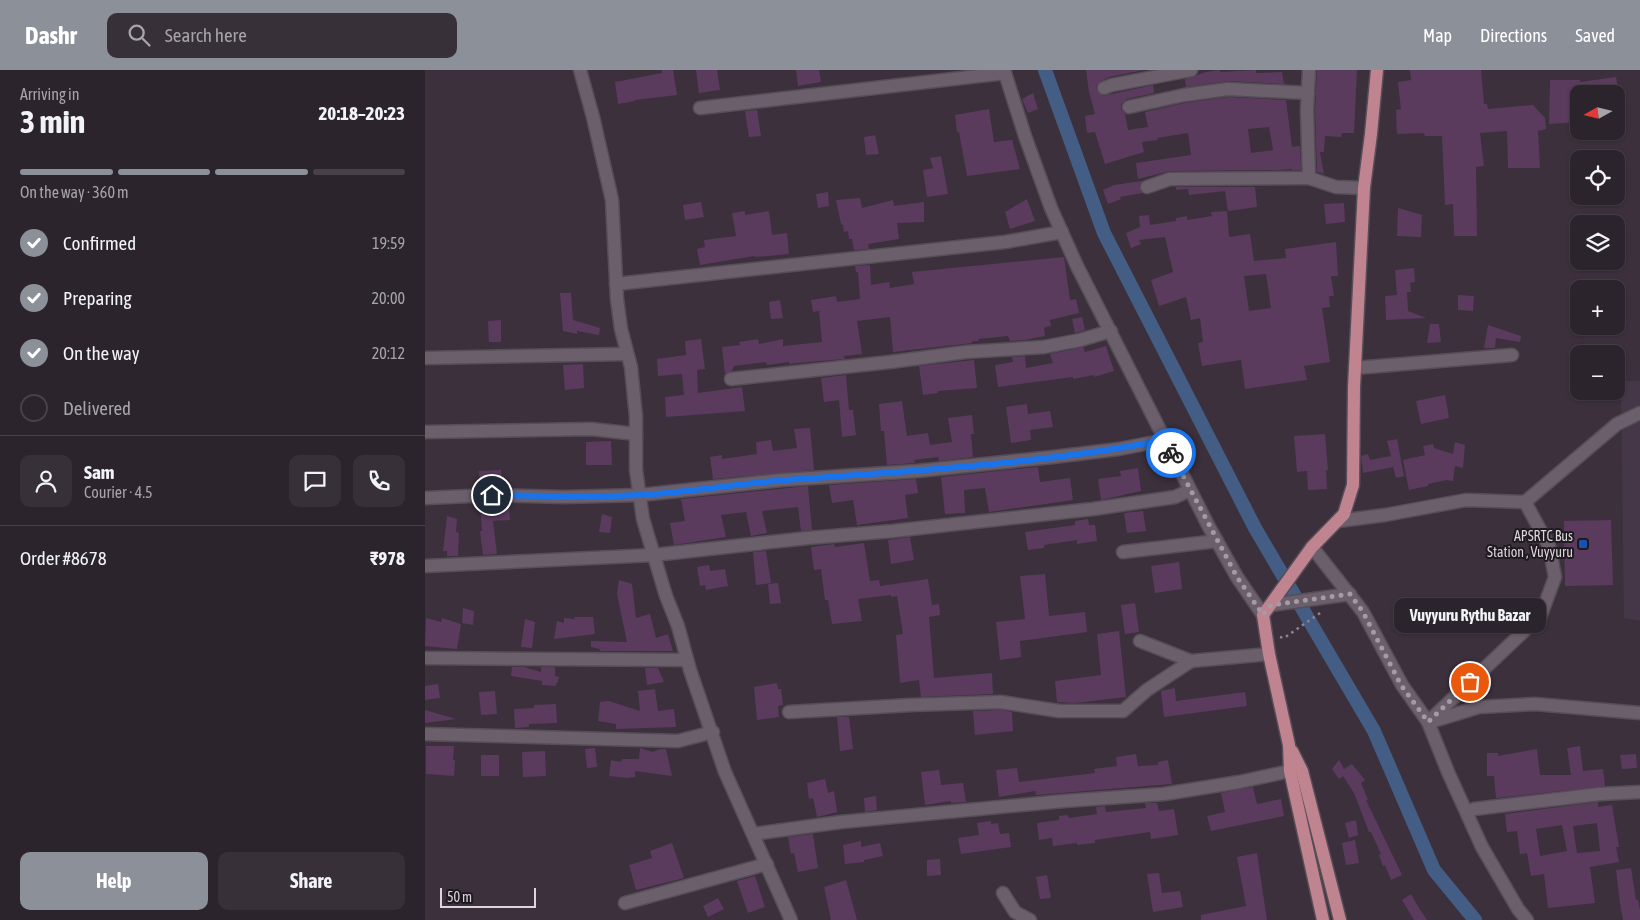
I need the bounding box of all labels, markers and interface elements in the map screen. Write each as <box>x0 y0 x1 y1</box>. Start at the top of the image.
search box <box>107 13 457 58</box>
icon: search <box>125 21 153 49</box>
text: Dashr <box>25 22 77 49</box>
text: Search here <box>165 24 247 46</box>
text: Map <box>1423 25 1452 46</box>
text: Directions <box>1480 25 1547 46</box>
text: Saved <box>1575 25 1615 46</box>
text: Arriving in <box>20 85 80 103</box>
north arrow <box>1570 85 1625 140</box>
map controls <box>1570 85 1625 400</box>
text: 20:18–20:23 <box>318 102 405 124</box>
text: 3 min <box>20 103 85 140</box>
button: locate <box>1570 150 1625 205</box>
text: On the way · 360 m <box>20 183 129 201</box>
button: layers <box>1570 215 1625 270</box>
icon: check <box>20 229 48 257</box>
text: Confirmed <box>63 232 136 254</box>
text: 19:59 <box>372 234 405 252</box>
button: + <box>1570 280 1625 335</box>
icon: check <box>20 284 48 312</box>
text: Preparing <box>63 287 132 309</box>
text: 20:00 <box>371 289 405 307</box>
icon: check <box>20 339 48 367</box>
text: On the way <box>63 342 140 364</box>
text: 20:12 <box>372 344 405 362</box>
button: − <box>1570 345 1625 400</box>
text: Delivered <box>63 397 131 419</box>
courier <box>1146 428 1196 478</box>
icon: bike <box>1157 439 1185 467</box>
button: person <box>20 455 72 507</box>
button: chat <box>289 455 341 507</box>
button: phone <box>353 455 405 507</box>
text: Sam <box>84 461 115 483</box>
pin <box>471 474 513 516</box>
icon: home <box>478 481 506 509</box>
text: Courier · 4.5 <box>84 483 153 501</box>
place label: APSRTC Bus Station , Vuyyuru <box>1487 528 1573 560</box>
marker: APSRTC Bus Station , Vuyyuru <box>1577 538 1589 550</box>
text: Order #8678 <box>20 547 107 569</box>
text: ₹978 <box>370 547 405 569</box>
callout: Vuyyuru Rythu Bazar <box>1394 597 1546 632</box>
text: Vuyyuru Rythu Bazar <box>1410 606 1530 624</box>
pin <box>1449 661 1491 703</box>
icon: bag <box>1456 668 1484 696</box>
button: Help <box>20 852 208 910</box>
button: Share <box>218 852 405 910</box>
scale bar <box>440 885 536 908</box>
text: 50 m <box>447 889 472 905</box>

